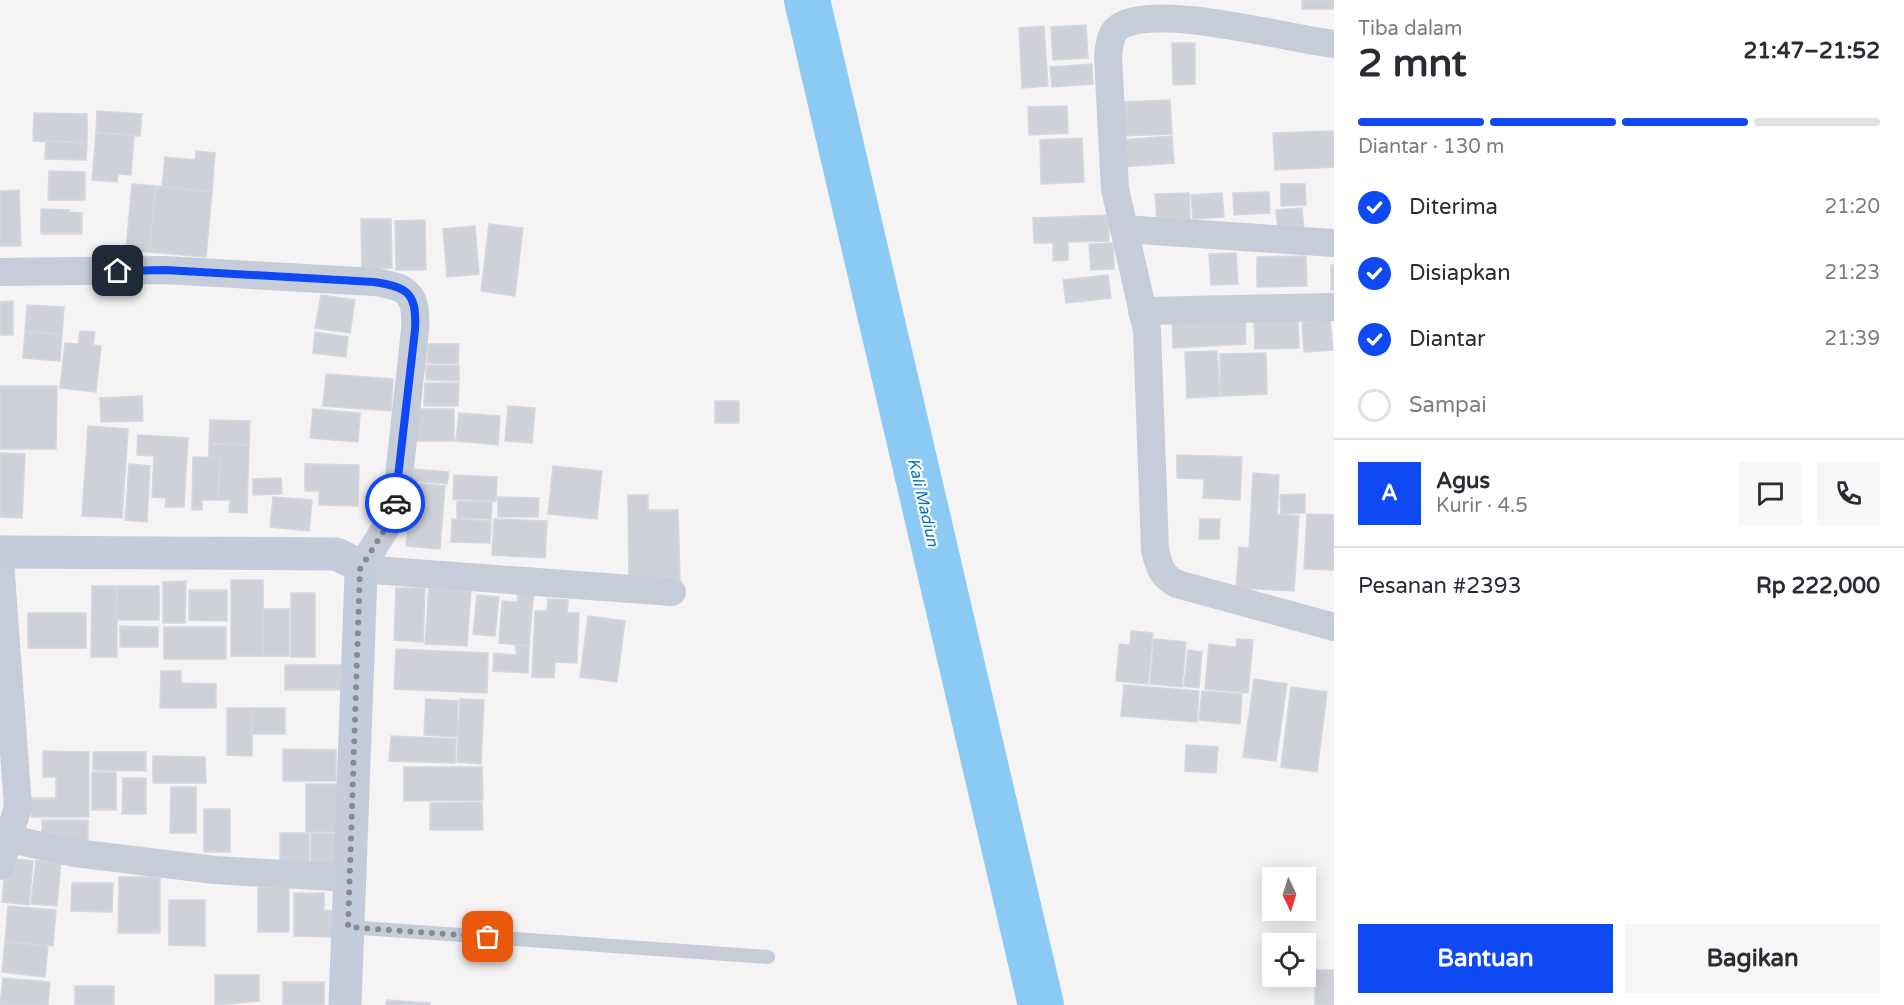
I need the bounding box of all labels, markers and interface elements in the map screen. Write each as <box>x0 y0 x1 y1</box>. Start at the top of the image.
text: Tiba dalam <box>1358 17 1462 41</box>
text: 21:47–21:52 <box>1743 38 1880 64</box>
text: 2 mnt <box>1358 40 1467 87</box>
text: Diantar · 130 m <box>1358 135 1504 159</box>
icon: check <box>1358 191 1391 224</box>
text: Diterima <box>1409 194 1498 220</box>
text: 21:20 <box>1825 195 1880 219</box>
pin <box>92 245 143 296</box>
icon: home <box>101 254 134 287</box>
icon: check <box>1358 257 1391 290</box>
text: Disiapkan <box>1409 260 1511 286</box>
text: 21:23 <box>1825 261 1880 285</box>
icon: check <box>1358 323 1391 356</box>
text: Diantar <box>1409 326 1485 352</box>
text: 21:39 <box>1825 327 1880 351</box>
text: Sampai <box>1409 392 1487 418</box>
water label: Kali Madiun <box>903 456 943 549</box>
button: chat <box>1739 462 1802 525</box>
button: phone <box>1817 462 1880 525</box>
text: Agus <box>1436 468 1490 494</box>
courier <box>365 473 425 533</box>
text: A <box>1381 480 1398 506</box>
icon: car <box>379 487 412 520</box>
text: Kurir · 4.5 <box>1436 494 1528 518</box>
text: Pesanan #2393 <box>1358 573 1521 599</box>
text: Rp 222,000 <box>1756 573 1880 599</box>
north arrow <box>1262 867 1316 921</box>
map controls <box>1262 867 1316 987</box>
pin <box>462 911 513 962</box>
icon: bag <box>471 920 504 953</box>
button: Bantuan <box>1358 924 1613 993</box>
button: Bagikan <box>1625 924 1880 993</box>
button: locate <box>1262 933 1316 987</box>

